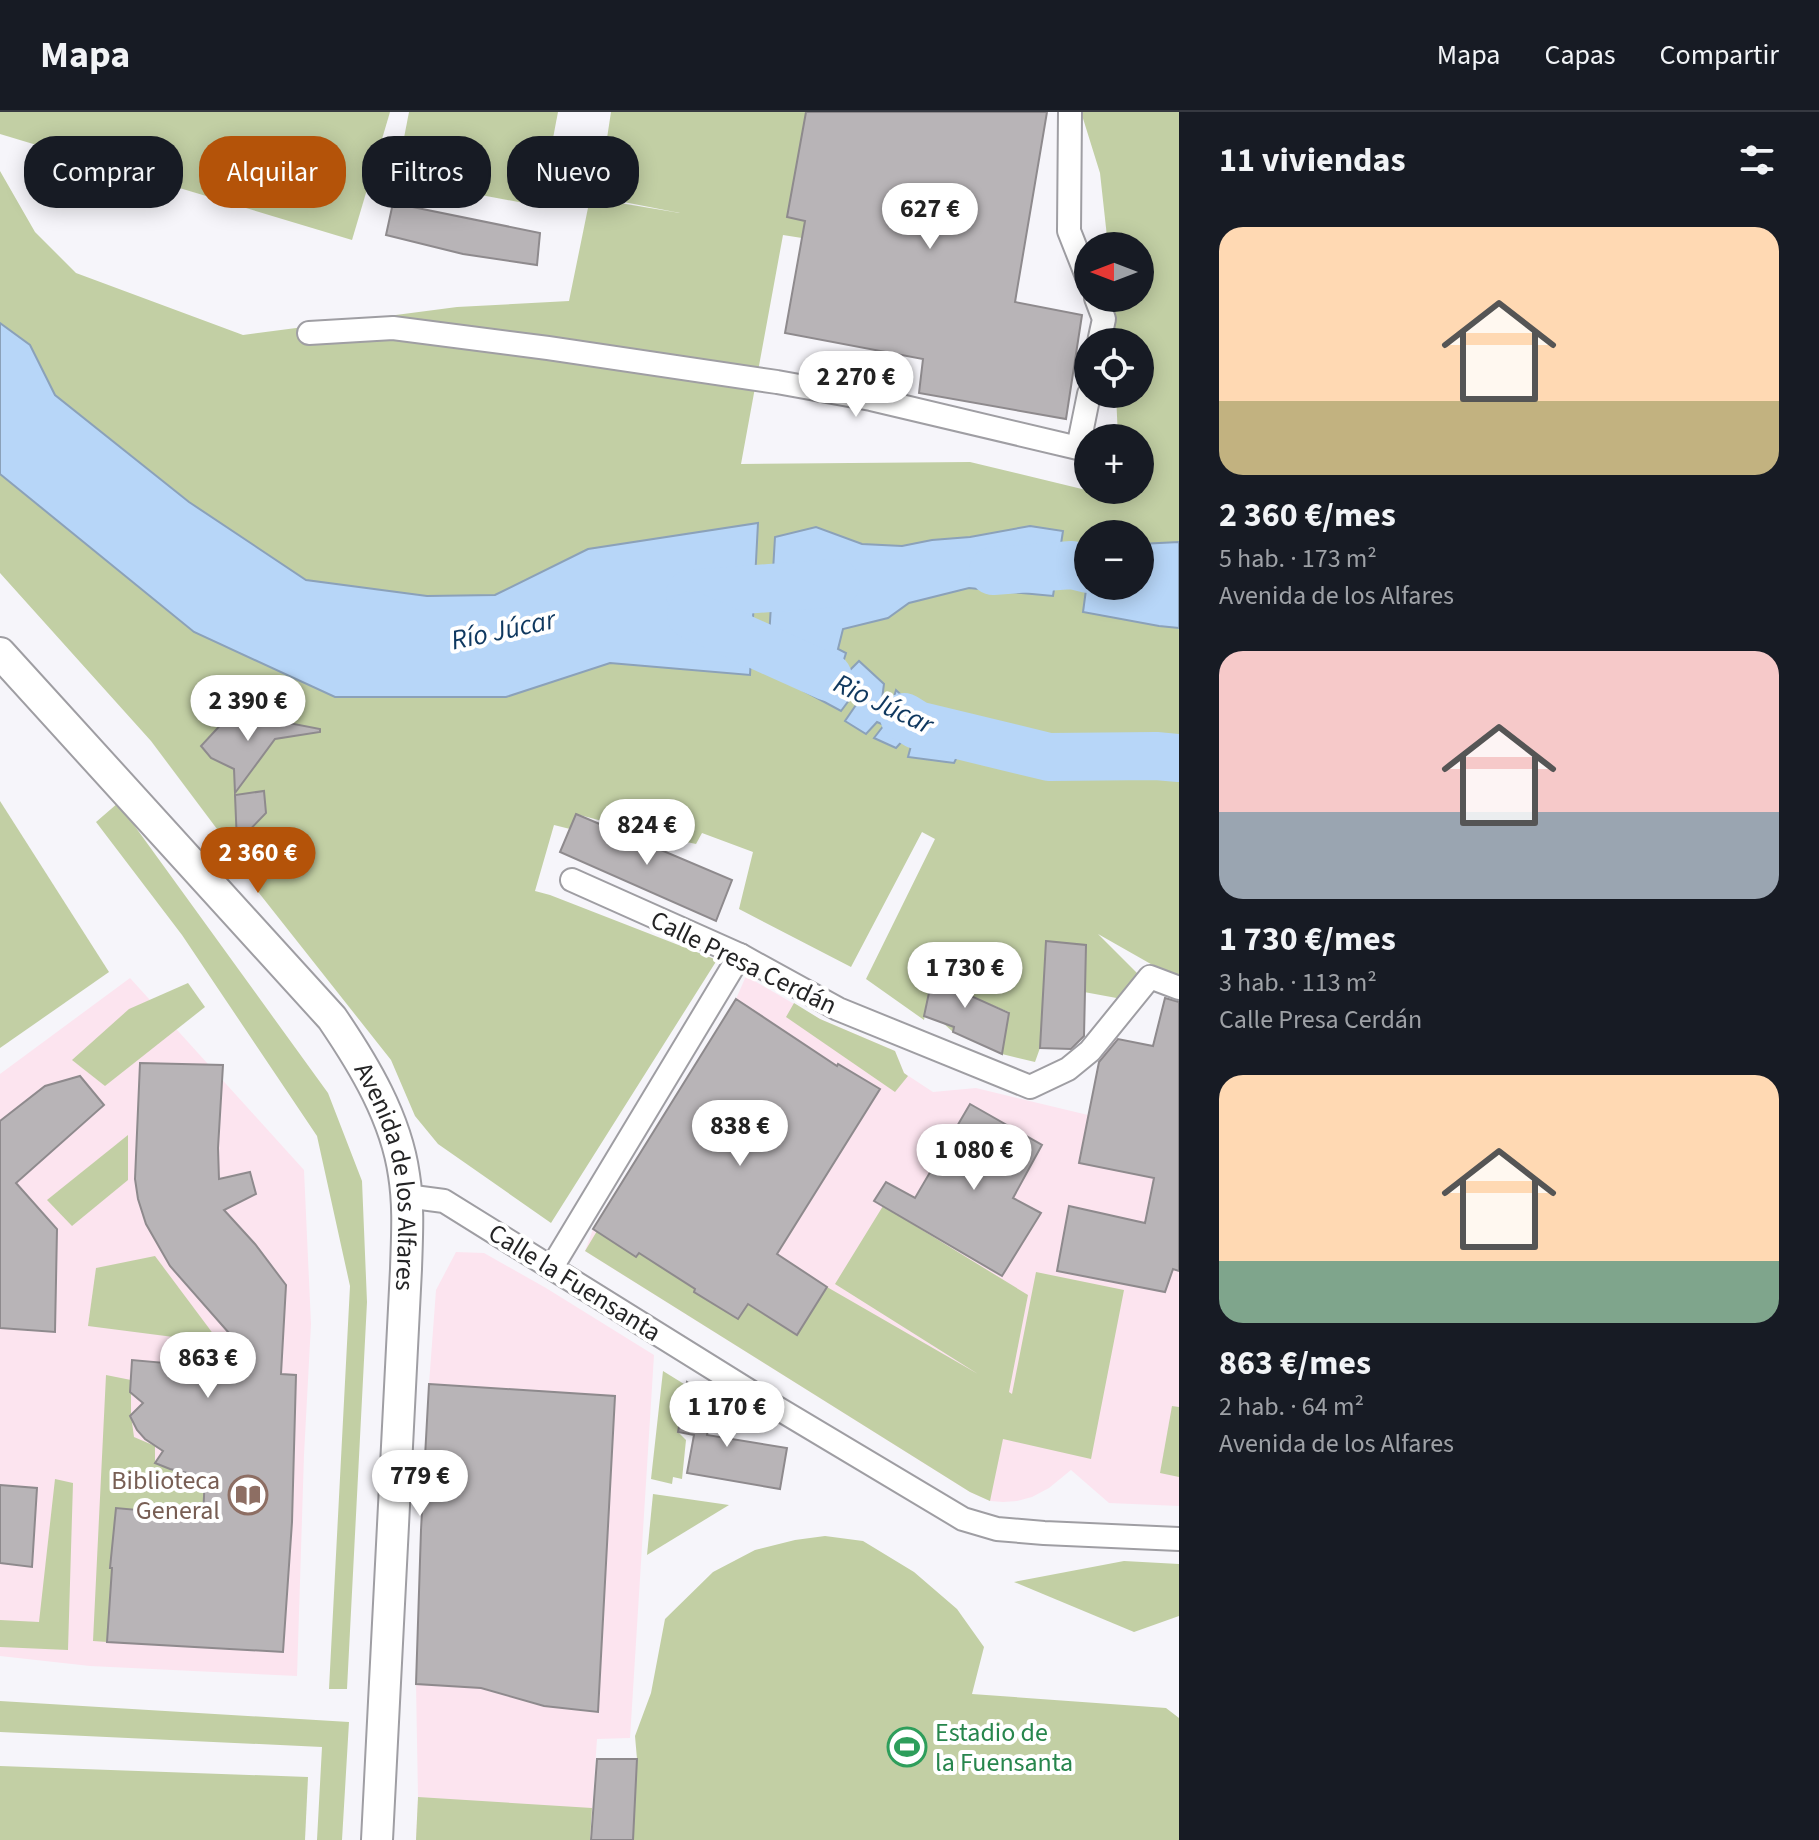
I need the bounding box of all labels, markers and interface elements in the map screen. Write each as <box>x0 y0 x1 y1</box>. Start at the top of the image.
text: Mapa <box>40 28 130 82</box>
text: Mapa <box>1437 35 1500 75</box>
text: Capas <box>1544 35 1616 75</box>
text: Compartir <box>1660 35 1779 75</box>
chip: Comprar <box>24 136 183 208</box>
chip: Alquilar <box>199 136 346 208</box>
chip: Filtros <box>362 136 491 208</box>
chip: Nuevo <box>507 136 639 208</box>
text: 11 viviendas <box>1219 136 1406 185</box>
icon: filters <box>1735 138 1779 182</box>
pin: 627 € <box>874 183 986 251</box>
text: 627 € <box>900 190 960 227</box>
north arrow <box>1074 232 1154 312</box>
map controls <box>1074 232 1154 600</box>
icon: home <box>1427 279 1571 423</box>
button: locate <box>1074 328 1154 408</box>
pin: 2 270 € <box>782 351 930 419</box>
text: 2 270 € <box>816 358 896 395</box>
button: + <box>1074 424 1154 504</box>
text: 2 360 €/mes <box>1219 491 1396 540</box>
button: − <box>1074 520 1154 600</box>
text: 5 hab. · 173 m² <box>1219 540 1377 577</box>
text: Avenida de los Alfares <box>1219 577 1454 614</box>
water label: Río Júcar <box>447 599 561 661</box>
water label: Rio Júcar <box>827 663 941 745</box>
pin: 2 390 € <box>174 675 322 743</box>
text: 2 390 € <box>208 682 288 719</box>
icon: home <box>1427 703 1571 847</box>
pin: 824 € <box>591 799 703 867</box>
text: 824 € <box>617 806 677 843</box>
pin: 2 360 € <box>184 827 332 895</box>
text: 2 360 € <box>218 834 298 871</box>
street label: Calle Presa Cerdán <box>644 901 843 1024</box>
text: 1 730 €/mes <box>1219 915 1396 964</box>
pin: 1 730 € <box>891 942 1039 1010</box>
text: 1 730 € <box>925 949 1005 986</box>
text: 3 hab. · 113 m² <box>1219 964 1377 1001</box>
text: Calle Presa Cerdán <box>1219 1001 1422 1038</box>
street label: Avenida de los Alfares <box>345 1055 425 1292</box>
pin: 838 € <box>684 1100 796 1168</box>
text: 838 € <box>710 1107 770 1144</box>
pin: 1 080 € <box>900 1124 1048 1192</box>
icon: home <box>1427 1127 1571 1271</box>
text: 1 080 € <box>934 1131 1014 1168</box>
street label: Calle la Fuensanta <box>481 1214 668 1350</box>
pin: 863 € <box>152 1332 264 1400</box>
text: 863 € <box>178 1339 238 1376</box>
text: 863 €/mes <box>1219 1339 1371 1388</box>
pin: 1 170 € <box>653 1381 801 1449</box>
text: 1 170 € <box>687 1388 767 1425</box>
text: 2 hab. · 64 m² <box>1219 1388 1364 1425</box>
text: Avenida de los Alfares <box>1219 1425 1454 1462</box>
pin: 779 € <box>364 1450 476 1518</box>
text: 779 € <box>390 1457 450 1494</box>
place label: Biblioteca General <box>111 1462 220 1529</box>
library icon: Biblioteca General <box>227 1474 269 1516</box>
place label: Estadio de la Fuensanta <box>935 1714 1073 1781</box>
sports icon: Estadio de la Fuensanta <box>886 1726 928 1768</box>

